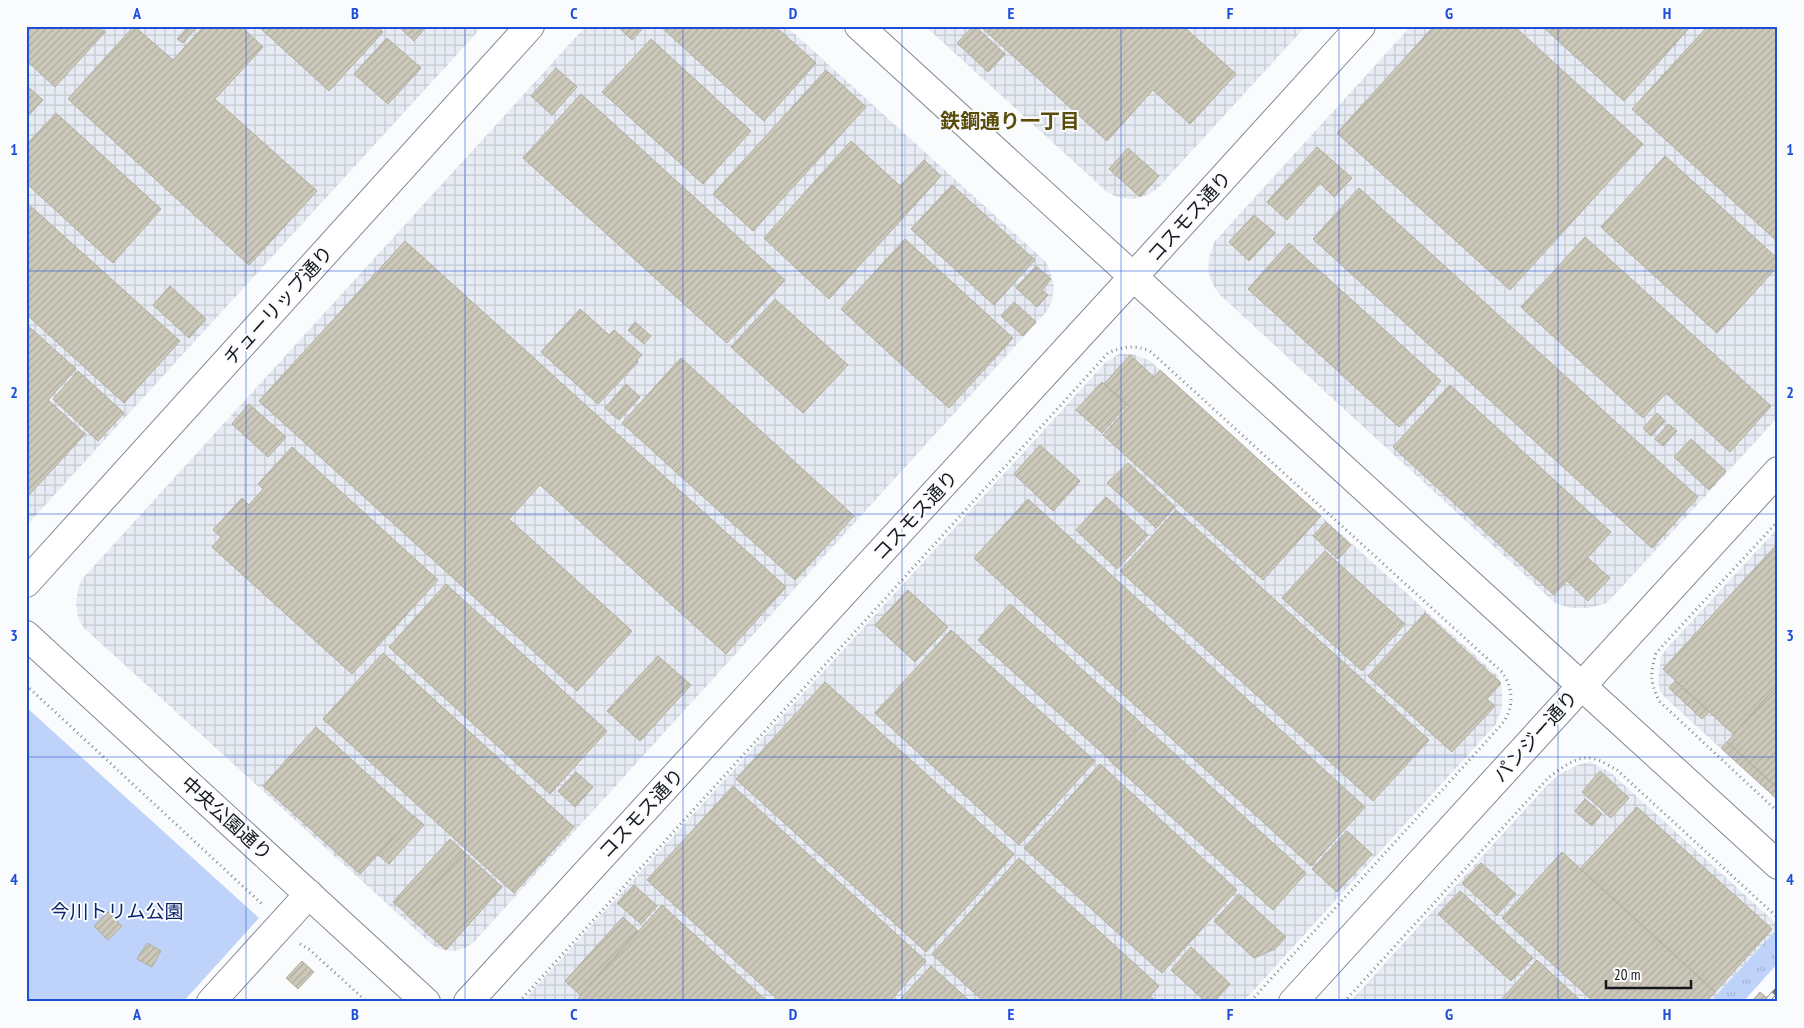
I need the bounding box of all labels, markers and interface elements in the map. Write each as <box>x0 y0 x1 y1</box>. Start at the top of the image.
text: A <box>132 3 142 23</box>
text: B <box>351 3 359 23</box>
text: C <box>570 3 578 23</box>
text: D <box>789 3 798 23</box>
text: E <box>1008 3 1015 23</box>
text: F <box>1227 3 1234 23</box>
text: G <box>1445 3 1453 23</box>
text: H <box>1663 3 1671 23</box>
district label: 鉄鋼通り一丁目 <box>940 108 1080 134</box>
text: 1 <box>10 139 18 159</box>
text: 1 <box>1786 139 1794 159</box>
street label: コスモス通り <box>1142 166 1236 266</box>
street label: チューリップ通り <box>218 240 338 370</box>
text: 2 <box>10 382 18 402</box>
text: 2 <box>1786 382 1794 402</box>
street label: コスモス通り <box>867 465 963 565</box>
text: 3 <box>10 625 18 645</box>
text: 3 <box>1786 625 1794 645</box>
street label: パンジー通り <box>1488 685 1582 787</box>
street label: コスモス通り <box>593 763 689 863</box>
street label: 中央公園通り <box>177 771 277 865</box>
text: 4 <box>10 869 18 889</box>
text: 4 <box>1786 869 1794 889</box>
park label: 今川トリム公園 <box>50 899 184 923</box>
scale bar <box>1606 958 1692 990</box>
text: 20 m <box>1614 965 1640 984</box>
text: A <box>132 1004 142 1024</box>
text: B <box>351 1004 359 1024</box>
text: C <box>570 1004 578 1024</box>
text: D <box>789 1004 798 1024</box>
text: E <box>1008 1004 1015 1024</box>
text: F <box>1227 1004 1234 1024</box>
text: G <box>1445 1004 1453 1024</box>
text: H <box>1663 1004 1671 1024</box>

